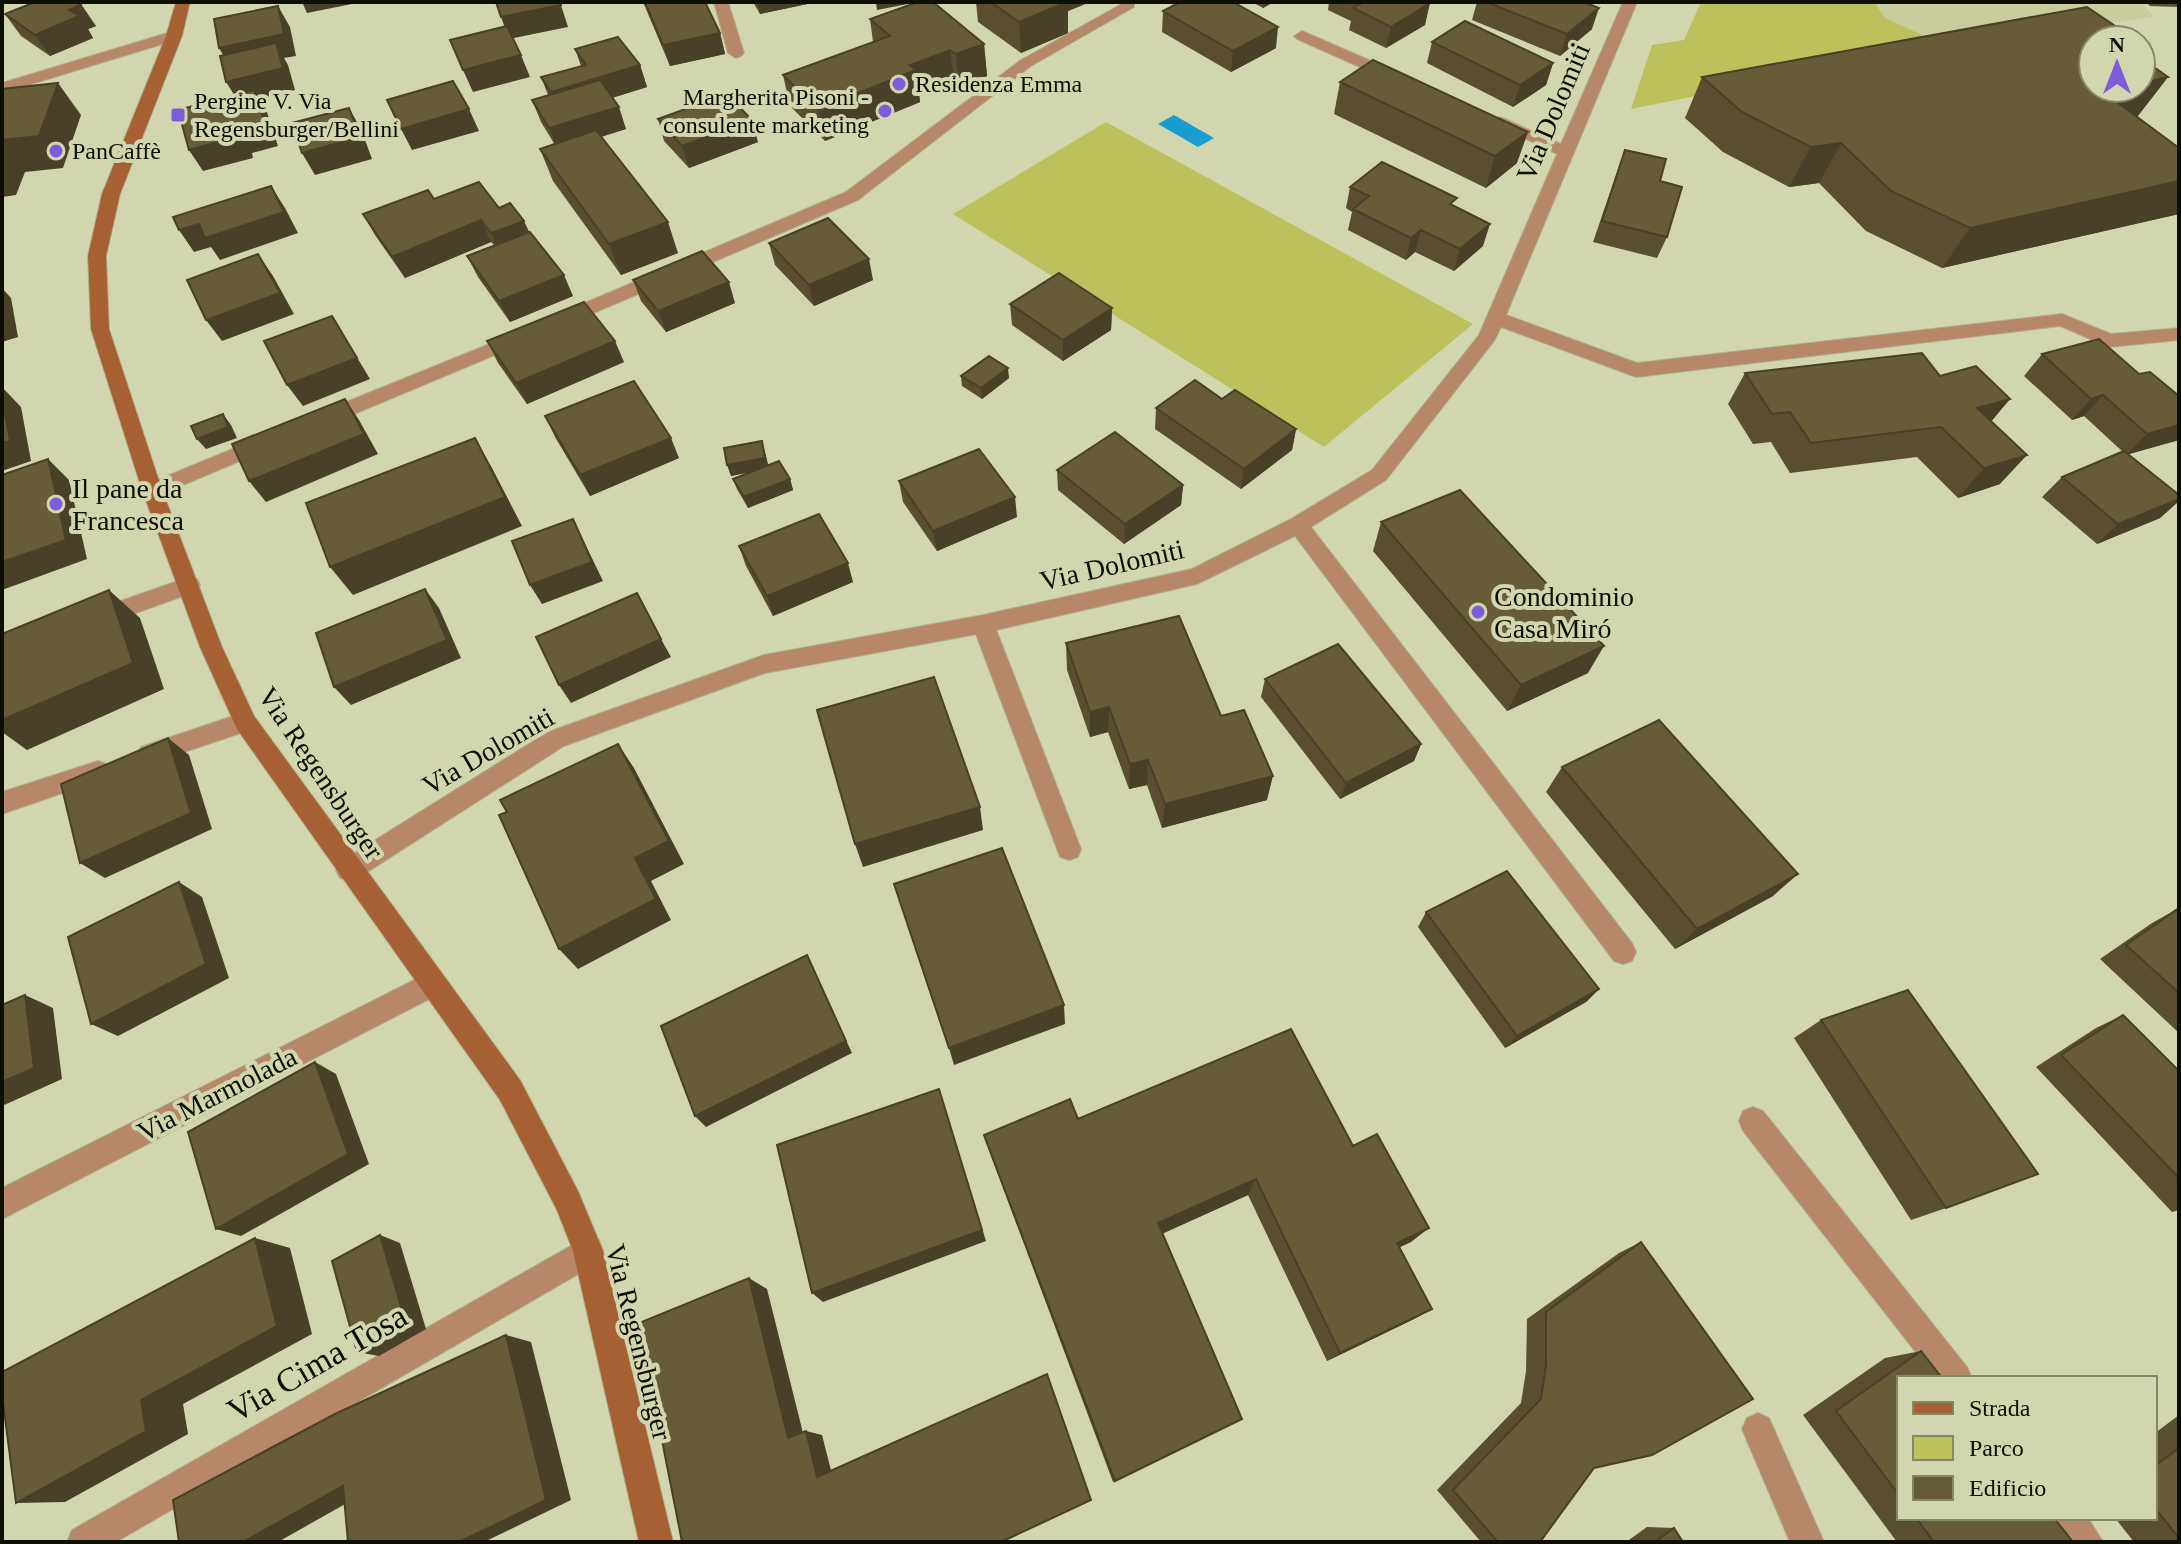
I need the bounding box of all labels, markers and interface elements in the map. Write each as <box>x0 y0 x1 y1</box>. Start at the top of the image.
north arrow <box>2077 24 2157 104</box>
text: N <box>2109 32 2125 57</box>
street label: Via Dolomiti <box>1510 38 1596 186</box>
place label: Residenza Emma <box>915 71 1083 97</box>
marker: Residenza Emma <box>890 75 908 93</box>
place label: Margherita Pisoni - consulente marketing <box>663 84 869 138</box>
place label: Pergine V. Via Regensburger/Bellini <box>194 88 399 142</box>
marker: Margherita Pisoni - consulente marketing <box>876 102 894 120</box>
marker: Pergine V. Via Regensburger/Bellini <box>169 106 187 124</box>
place label: PanCaffè <box>72 138 161 164</box>
marker: PanCaffè <box>47 142 65 160</box>
place label: Il pane da Francesca <box>72 473 185 536</box>
marker: Il pane da Francesca <box>47 495 65 513</box>
street label: Via Dolomiti <box>1037 533 1187 597</box>
place label: Condominio Casa Miró <box>1494 581 1634 644</box>
marker: Condominio Casa Miró <box>1469 603 1487 621</box>
street label: Via Regensburger <box>252 681 390 865</box>
street label: Via Dolomiti <box>417 701 560 801</box>
street label: Via Marmolada <box>132 1040 302 1147</box>
street label: Via Regensburger <box>600 1241 678 1444</box>
street label: Via Cima Tosa <box>221 1297 413 1429</box>
legend <box>1897 1376 2157 1520</box>
text: Strada <box>1969 1395 2031 1421</box>
text: Parco <box>1969 1435 2024 1461</box>
text: Edificio <box>1969 1475 2046 1501</box>

